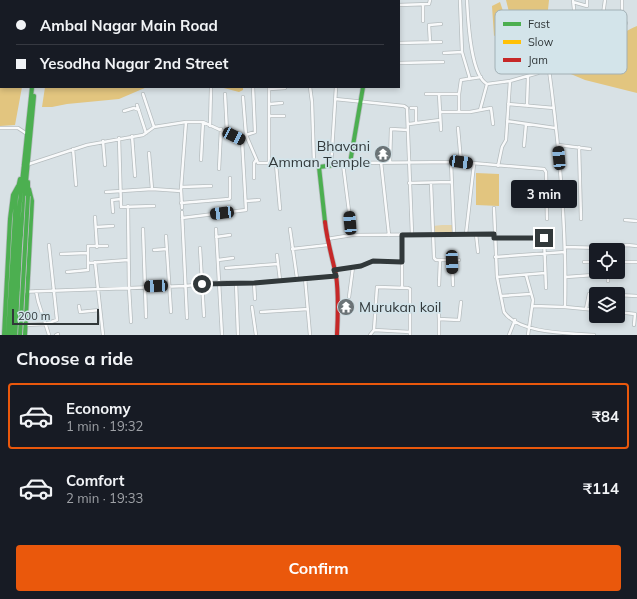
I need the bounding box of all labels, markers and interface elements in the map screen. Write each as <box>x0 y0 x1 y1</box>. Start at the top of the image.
legend <box>495 10 627 74</box>
text: Ambal Nagar Main Road <box>40 16 218 35</box>
text: Fast <box>528 17 550 31</box>
text: Slow <box>528 35 554 49</box>
text: Jam <box>528 53 548 67</box>
text: Yesodha Nagar 2nd Street <box>40 54 228 73</box>
car <box>221 125 247 147</box>
place label: Bhavani Amman Temple <box>268 137 370 171</box>
temple icon: Bhavani Amman Temple <box>373 144 393 164</box>
car <box>552 146 566 170</box>
car <box>448 154 474 170</box>
callout: 3 min <box>511 180 577 208</box>
text: 3 min <box>527 186 561 202</box>
car <box>209 206 235 220</box>
car <box>343 211 357 235</box>
route end <box>535 229 553 247</box>
map controls <box>589 243 625 323</box>
button: locate <box>589 243 625 279</box>
car <box>446 250 458 274</box>
route start <box>193 275 211 293</box>
car <box>144 279 168 293</box>
button: layers <box>589 287 625 323</box>
temple icon: Murukan koil <box>336 297 356 317</box>
place label: Murukan koil <box>359 298 441 316</box>
scale bar <box>12 307 99 326</box>
text: 200 m <box>18 309 50 323</box>
text: Choose a ride <box>16 347 133 370</box>
icon: car <box>18 398 54 434</box>
text: Economy <box>66 399 131 418</box>
text: ₹84 <box>592 407 619 426</box>
text: 1 min · 19:32 <box>66 418 143 434</box>
icon: car <box>18 470 54 506</box>
text: Comfort <box>66 471 124 490</box>
text: ₹114 <box>583 479 619 498</box>
text: 2 min · 19:33 <box>66 490 143 506</box>
button: Confirm <box>16 545 621 591</box>

